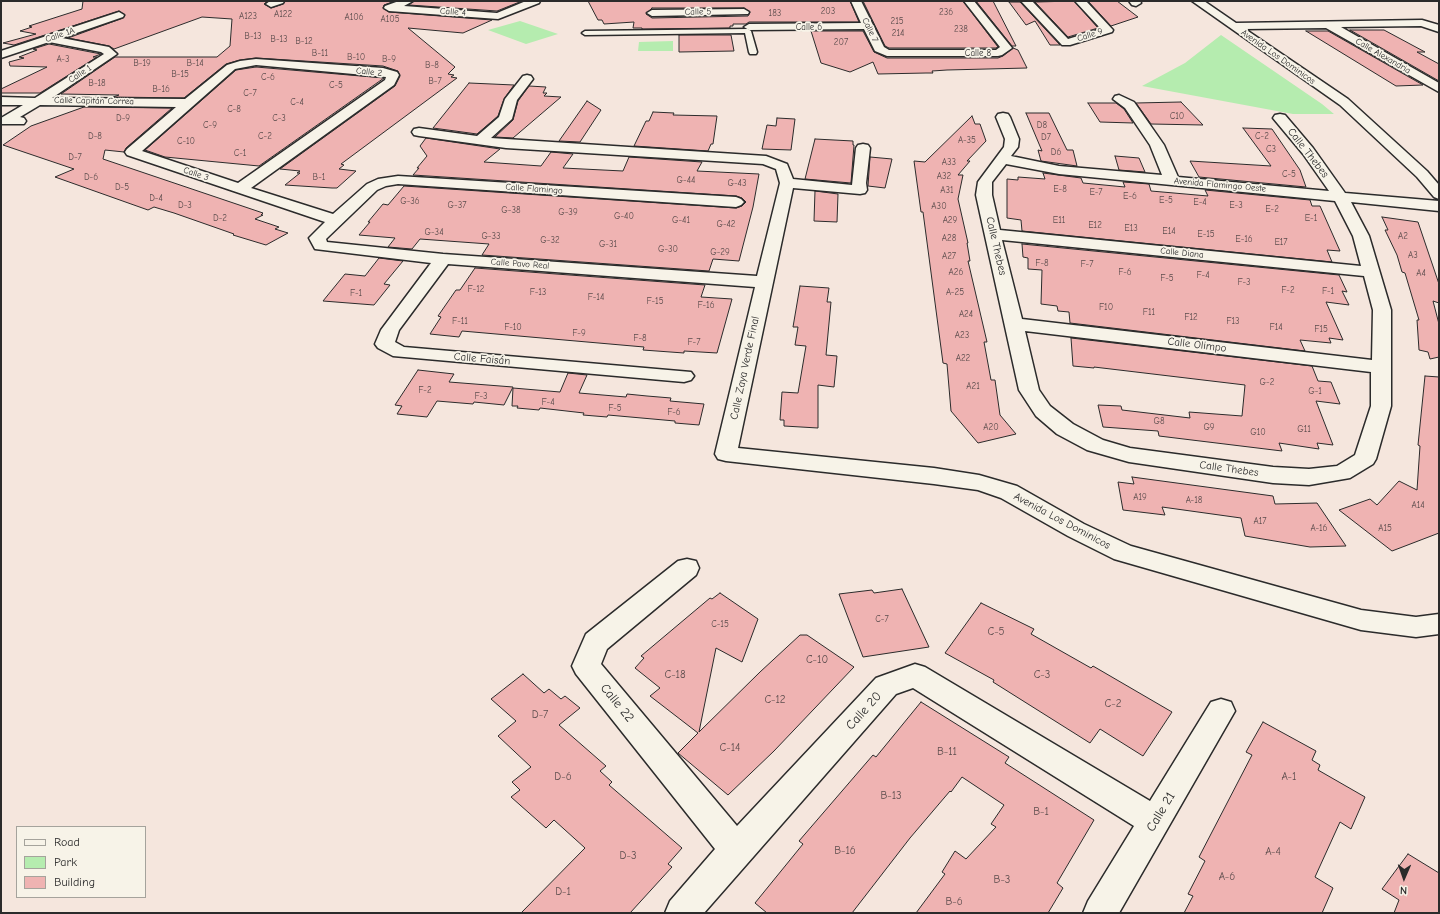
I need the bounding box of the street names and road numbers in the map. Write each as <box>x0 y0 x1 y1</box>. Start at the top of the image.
street label: Calle 4 <box>440 6 466 18</box>
street label: Calle 5 <box>685 6 711 18</box>
street label: Calle 7 <box>859 16 881 44</box>
street label: Calle 6 <box>796 22 822 32</box>
street label: Calle 1A <box>44 25 76 45</box>
street label: Calle 9 <box>1076 26 1104 44</box>
street label: Avenida Los Dominicos <box>1239 27 1317 87</box>
street label: Calle Alexandria <box>1353 36 1413 76</box>
street label: Calle 8 <box>965 48 991 58</box>
street label: Calle 1 <box>66 63 94 85</box>
street label: Calle 2 <box>355 65 383 79</box>
street label: Calle Capitán Correa <box>54 95 134 107</box>
street label: Calle Thebes <box>1284 125 1332 181</box>
street label: Calle 3 <box>182 165 210 183</box>
street label: Avenida Flamingo Oeste <box>1173 176 1267 194</box>
street label: Calle Flamingo <box>505 182 563 196</box>
street label: Calle Thebes <box>983 216 1009 276</box>
street label: Calle Diana <box>1160 245 1204 261</box>
street label: Calle Pavo Real <box>490 257 550 271</box>
street label: Calle Zaya Verde Final <box>728 315 762 421</box>
street label: Calle Olimpo <box>1167 335 1227 355</box>
street label: Calle Faisán <box>453 350 511 368</box>
street label: Calle Thebes <box>1199 458 1259 480</box>
street label: Avenida Los Dominicos <box>1011 490 1113 552</box>
street label: Calle 22 <box>597 681 637 725</box>
street label: Calle 20 <box>843 689 885 733</box>
street label: Calle 21 <box>1143 789 1179 835</box>

